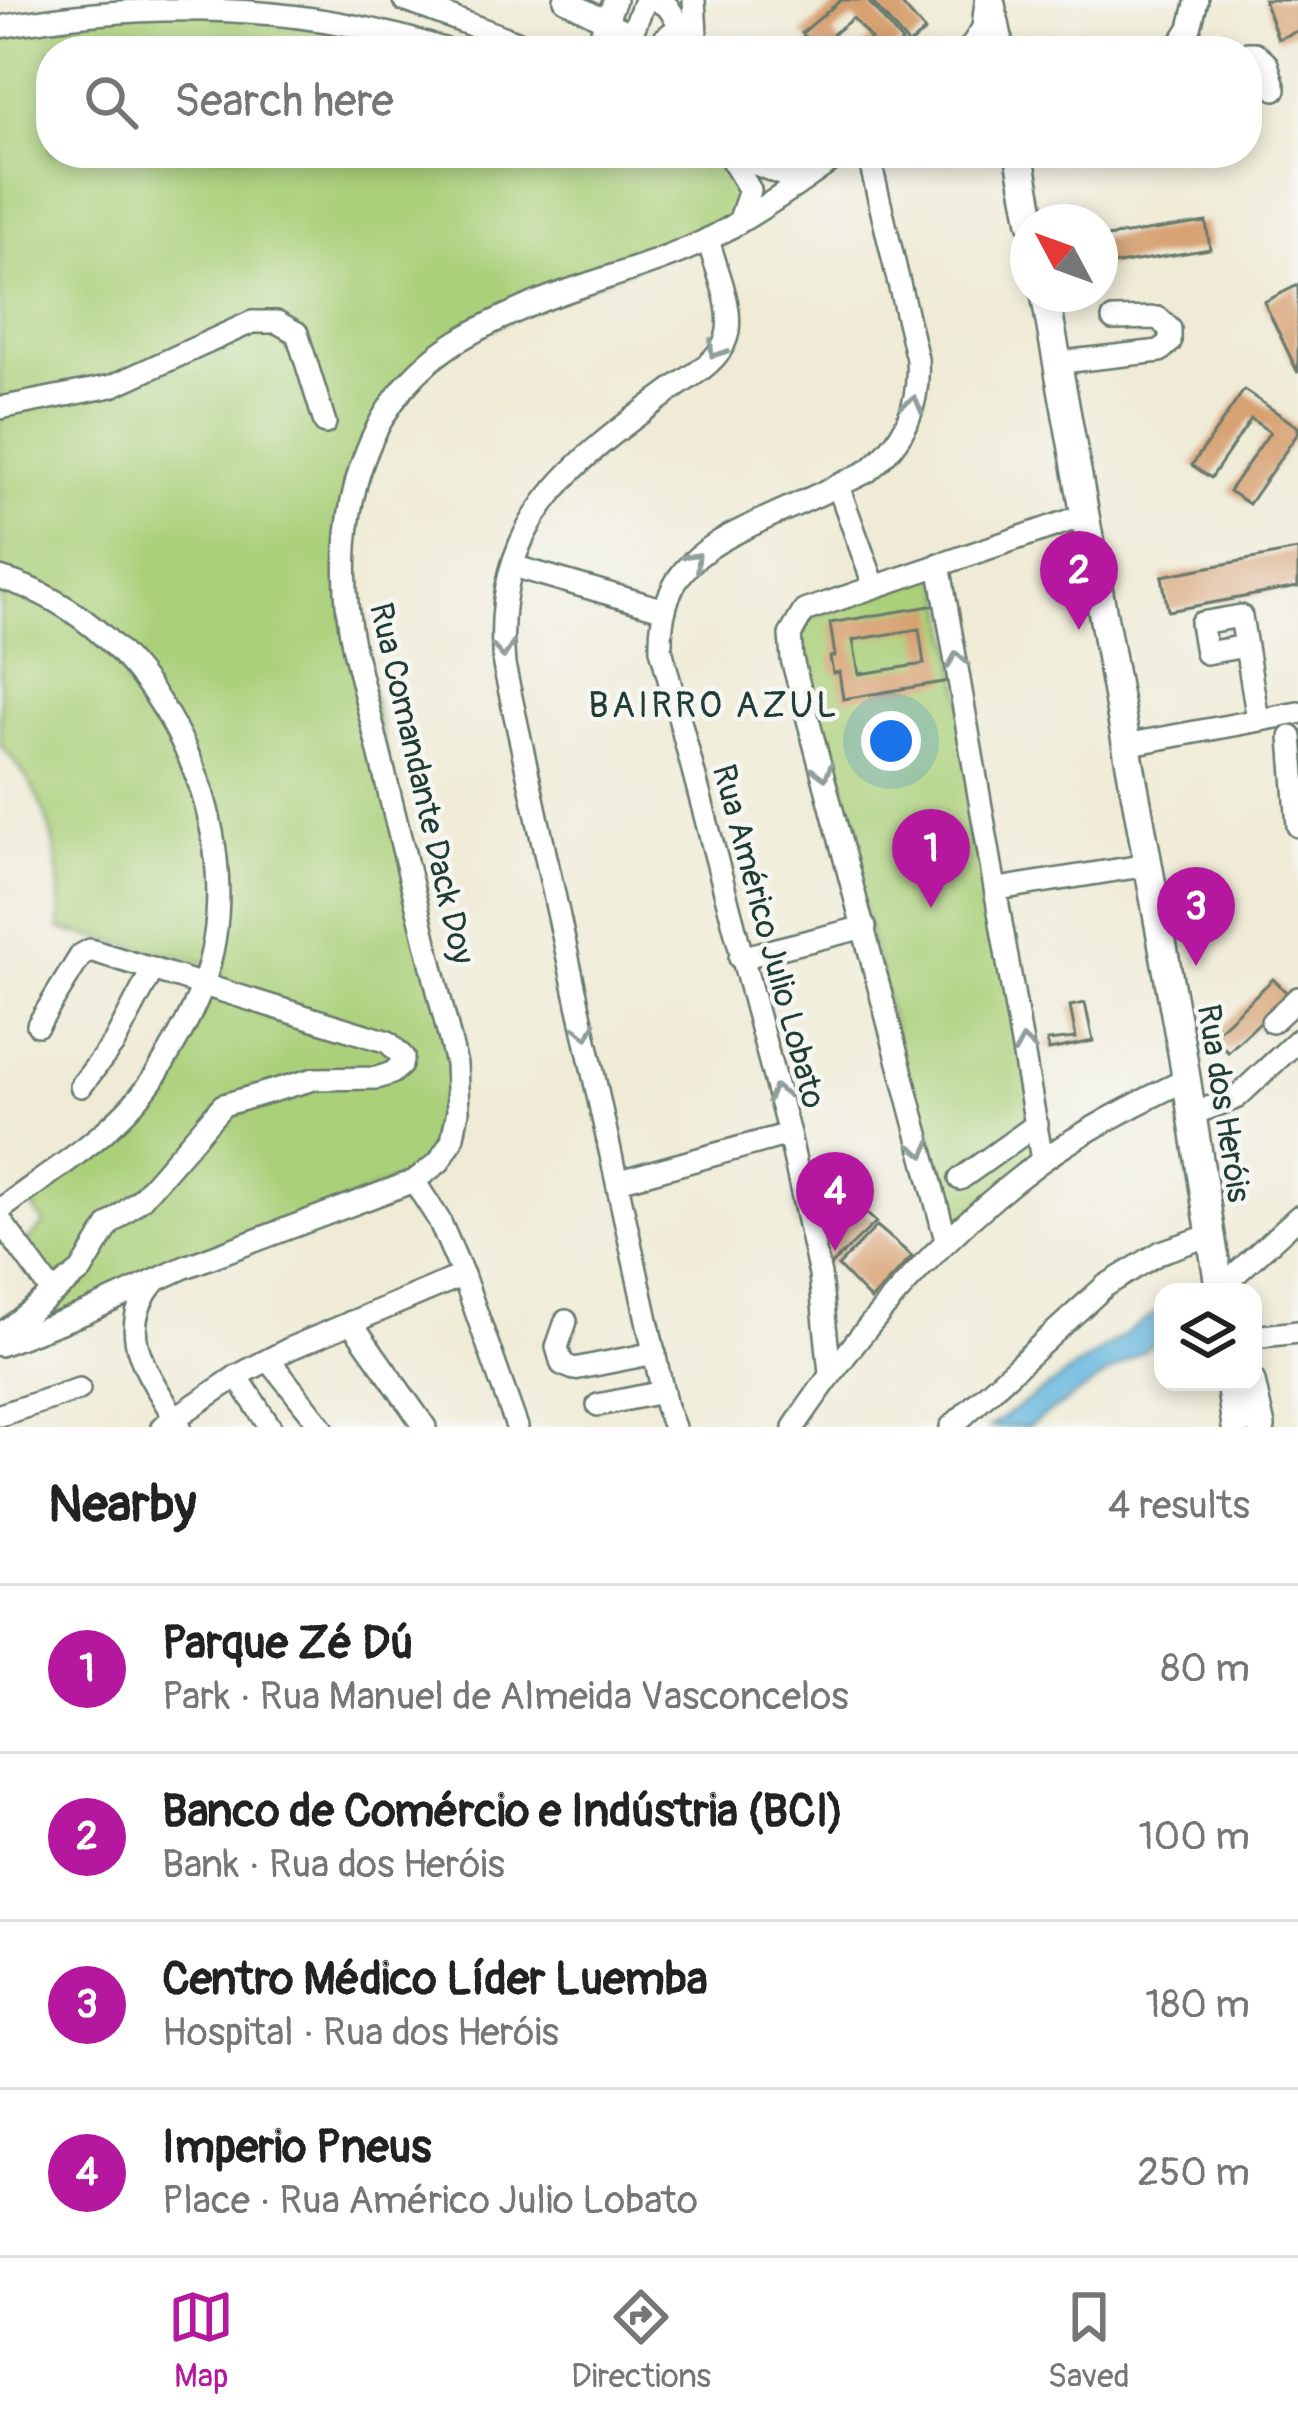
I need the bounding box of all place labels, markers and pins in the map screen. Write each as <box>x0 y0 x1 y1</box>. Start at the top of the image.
pin: 2 <box>1040 531 1118 630</box>
pin: 1 <box>892 809 970 908</box>
pin: 3 <box>1157 867 1235 966</box>
pin: 4 <box>796 1152 874 1251</box>

